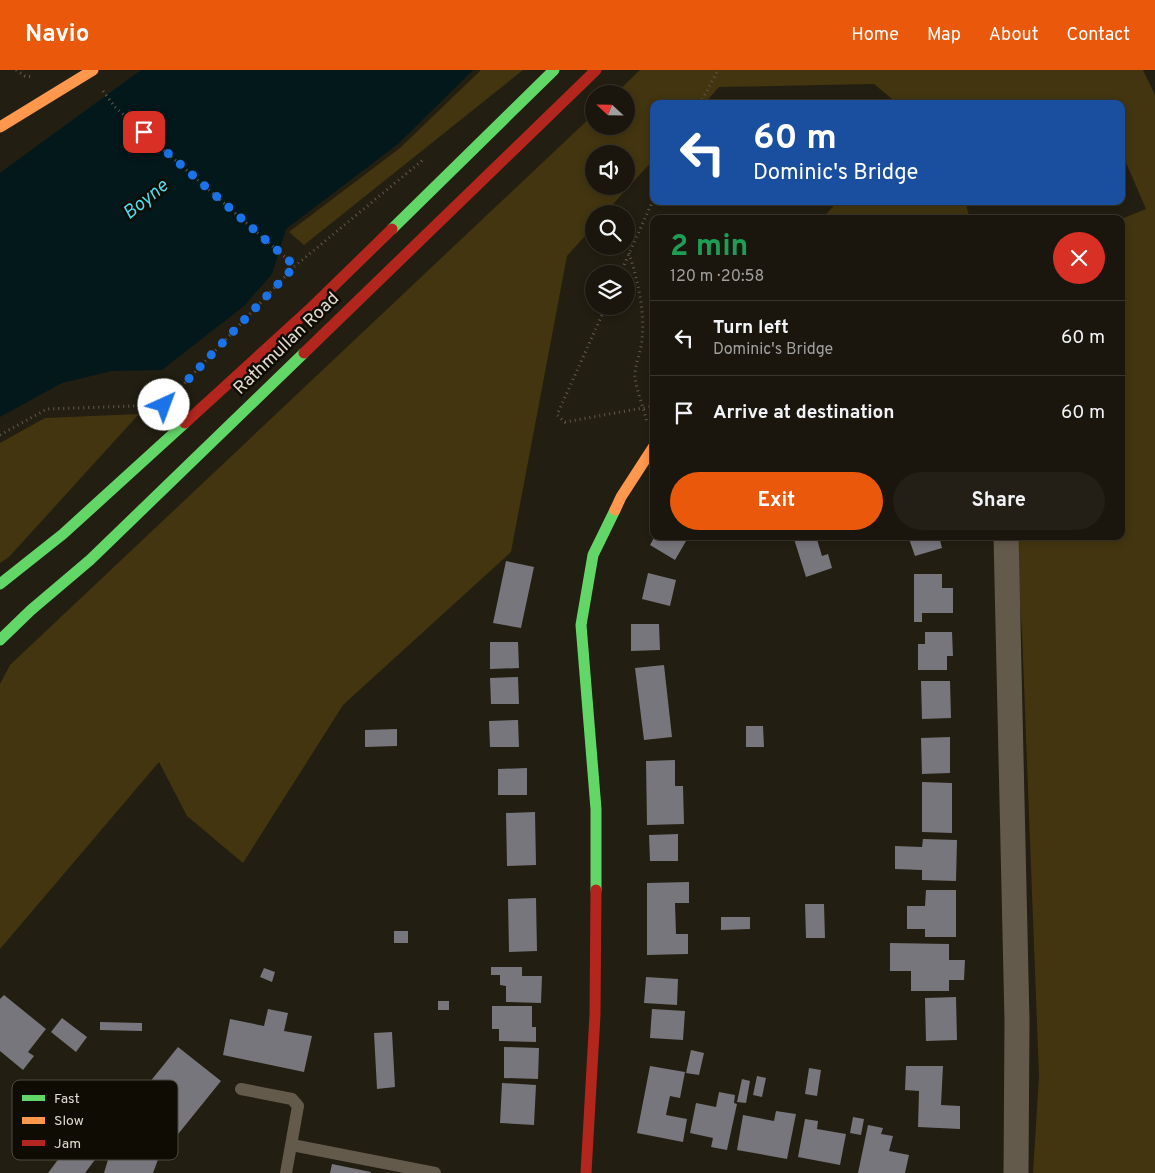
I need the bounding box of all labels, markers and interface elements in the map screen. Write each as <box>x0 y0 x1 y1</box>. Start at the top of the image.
text: Navio <box>25 20 89 50</box>
text: Home <box>851 24 899 47</box>
text: Map <box>927 24 961 47</box>
text: About <box>989 24 1038 47</box>
text: Contact <box>1066 24 1130 47</box>
north arrow <box>585 85 635 135</box>
map controls <box>585 85 635 315</box>
pin <box>123 111 165 153</box>
text: 60 m <box>753 117 837 161</box>
icon: arrive <box>130 118 158 146</box>
icon: left <box>670 120 735 185</box>
button: sound <box>585 145 635 195</box>
text: Dominic's Bridge <box>753 160 918 187</box>
water label: Boyne <box>118 174 174 226</box>
button: search <box>585 205 635 255</box>
text: 2 min <box>670 229 748 266</box>
button: close <box>1053 232 1105 284</box>
button: layers <box>585 265 635 315</box>
text: 120 m · 20:58 <box>670 267 764 287</box>
street label: Rathmullan Road <box>229 288 345 400</box>
text: Turn left <box>713 316 789 340</box>
icon: left <box>670 324 698 352</box>
text: 60 m <box>1061 326 1105 350</box>
text: Dominic's Bridge <box>713 340 833 360</box>
position arrow <box>137 378 189 430</box>
icon: arrive <box>670 399 698 427</box>
text: Arrive at destination <box>713 401 894 425</box>
text: 60 m <box>1061 401 1105 425</box>
button: Exit <box>670 472 883 530</box>
button: Share <box>893 472 1105 530</box>
legend <box>12 1080 178 1160</box>
text: Fast <box>54 1091 80 1108</box>
text: Slow <box>54 1113 84 1130</box>
text: Jam <box>54 1136 81 1153</box>

